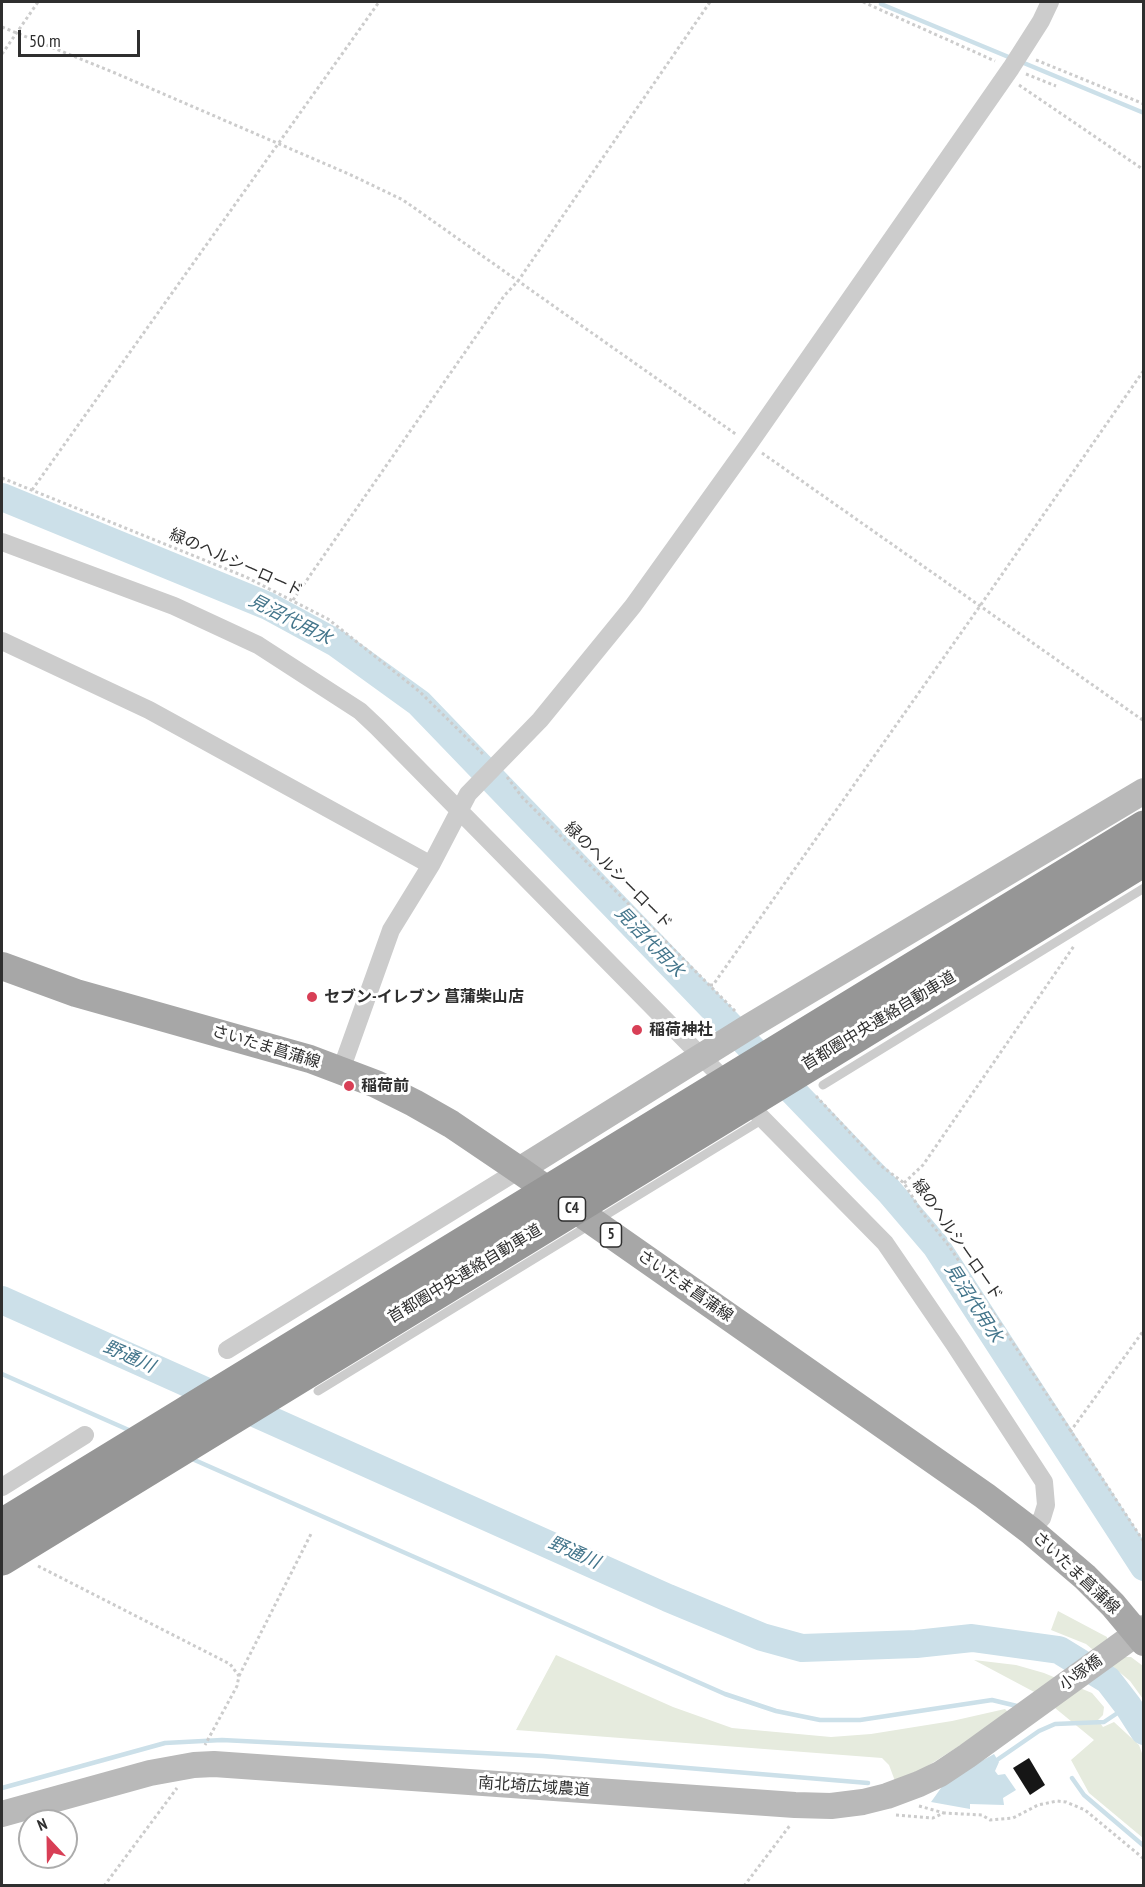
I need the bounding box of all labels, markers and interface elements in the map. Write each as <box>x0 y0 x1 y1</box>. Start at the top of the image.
scale bar <box>21 18 142 56</box>
text: 50 m <box>29 29 61 52</box>
street label: 緑のヘルシーロード <box>166 525 306 601</box>
water label: 見沼代用水 <box>245 590 335 650</box>
street label: 緑のヘルシーロード <box>560 818 676 934</box>
water label: 見沼代用水 <box>610 902 688 982</box>
street label: 首都圏中央連絡自動車道 <box>799 967 959 1075</box>
place label: セブン-イレブン 菖蒲柴山店 <box>324 987 524 1007</box>
marker: セブン-イレブン 菖蒲柴山店 <box>305 990 319 1004</box>
place label: 稲荷神社 <box>649 1020 713 1040</box>
street label: さいたま菖蒲線 <box>210 1021 322 1073</box>
marker: 稲荷神社 <box>630 1023 644 1037</box>
place label: 稲荷前 <box>361 1076 409 1096</box>
marker: 稲荷前 <box>342 1079 356 1093</box>
street label: 緑のヘルシーロード <box>908 1176 1006 1304</box>
road number: C4 <box>558 1197 586 1221</box>
street label: 首都圏中央連絡自動車道 <box>385 1220 545 1328</box>
road number: 5 <box>600 1223 622 1247</box>
street label: さいたま菖蒲線 <box>634 1246 736 1326</box>
water label: 見沼代用水 <box>939 1259 1007 1347</box>
water label: 野通川 <box>100 1336 158 1378</box>
street label: さいたま菖蒲線 <box>1028 1528 1124 1618</box>
water label: 野通川 <box>545 1532 603 1574</box>
street label: 小塚橋 <box>1056 1651 1106 1695</box>
street label: 南北埼広域農道 <box>477 1774 591 1800</box>
north arrow <box>18 1809 78 1869</box>
text: N <box>34 1813 50 1835</box>

